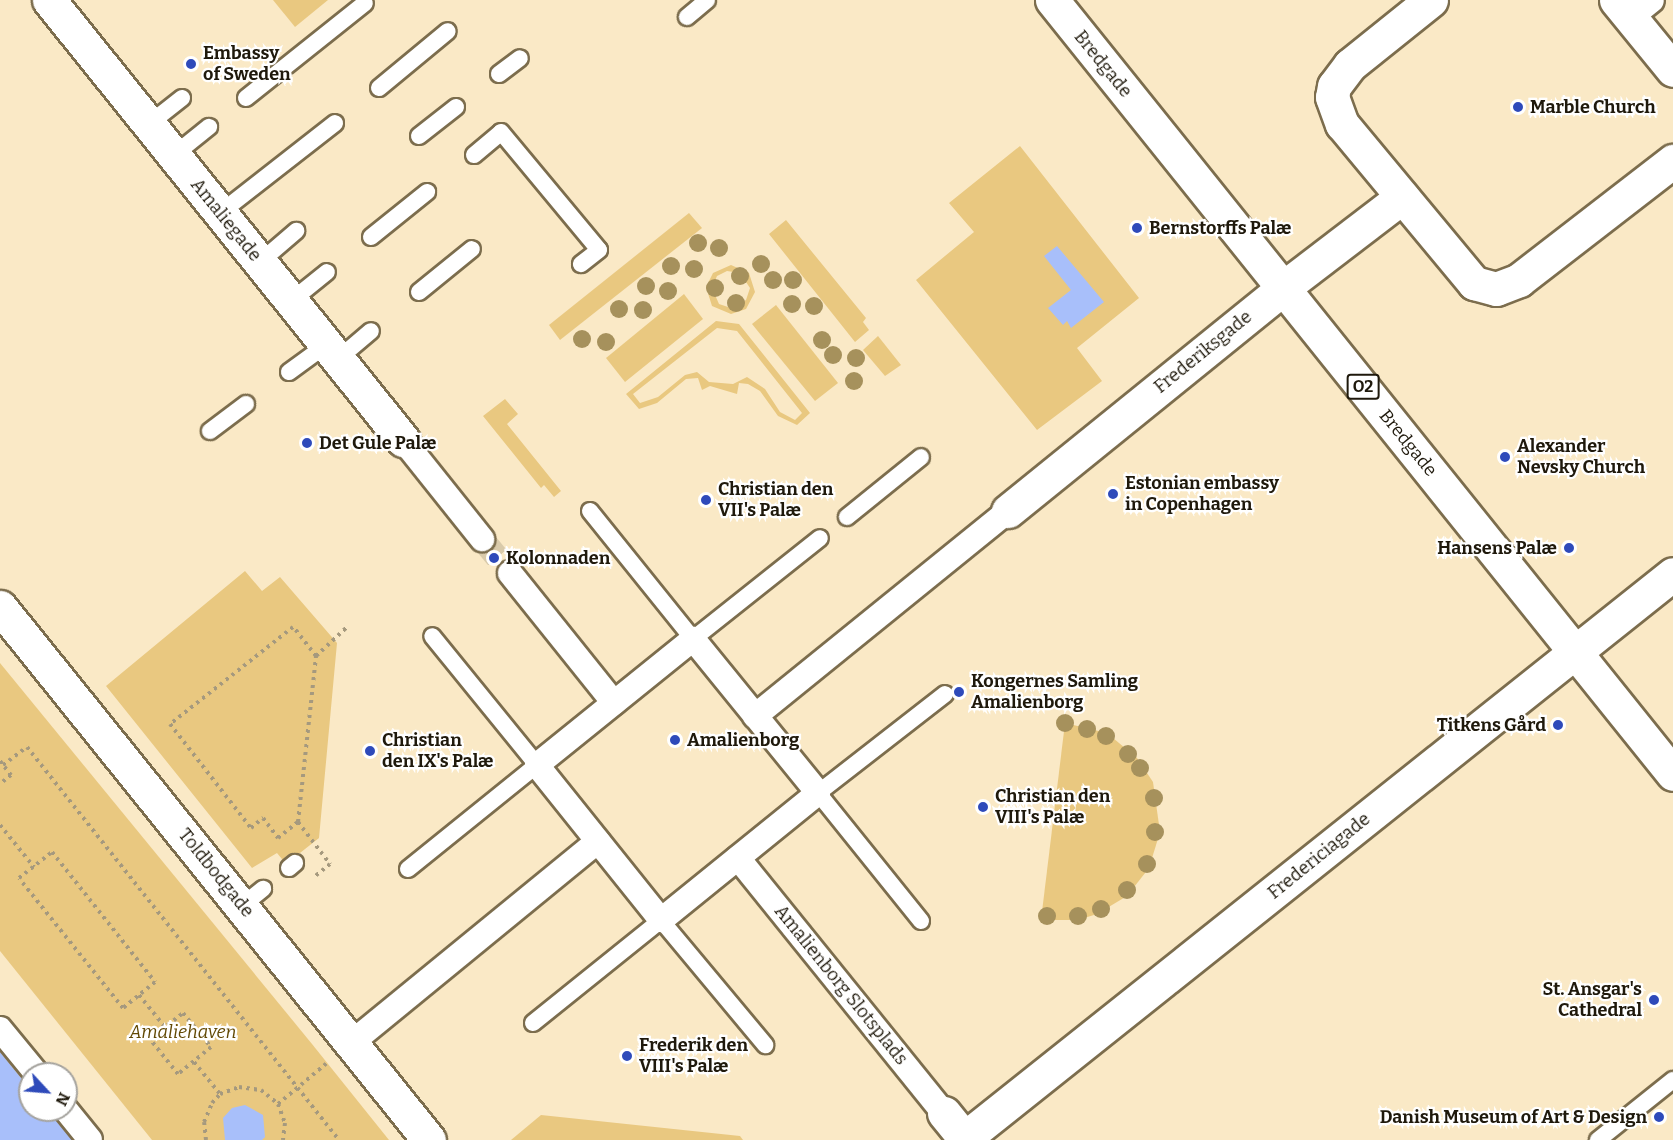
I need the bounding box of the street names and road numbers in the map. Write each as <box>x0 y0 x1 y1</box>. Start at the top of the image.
street label: Bredgade <box>1070 26 1136 102</box>
street label: Amaliegade <box>186 174 266 266</box>
street label: Frederiksgade <box>1150 306 1256 398</box>
road number: O2 <box>1346 374 1380 400</box>
street label: Bredgade <box>1375 405 1441 481</box>
street label: Fredericiagade <box>1264 808 1374 904</box>
street label: Toldbodgade <box>174 824 258 922</box>
street label: Amalienborg Slotsplads <box>770 901 912 1069</box>

